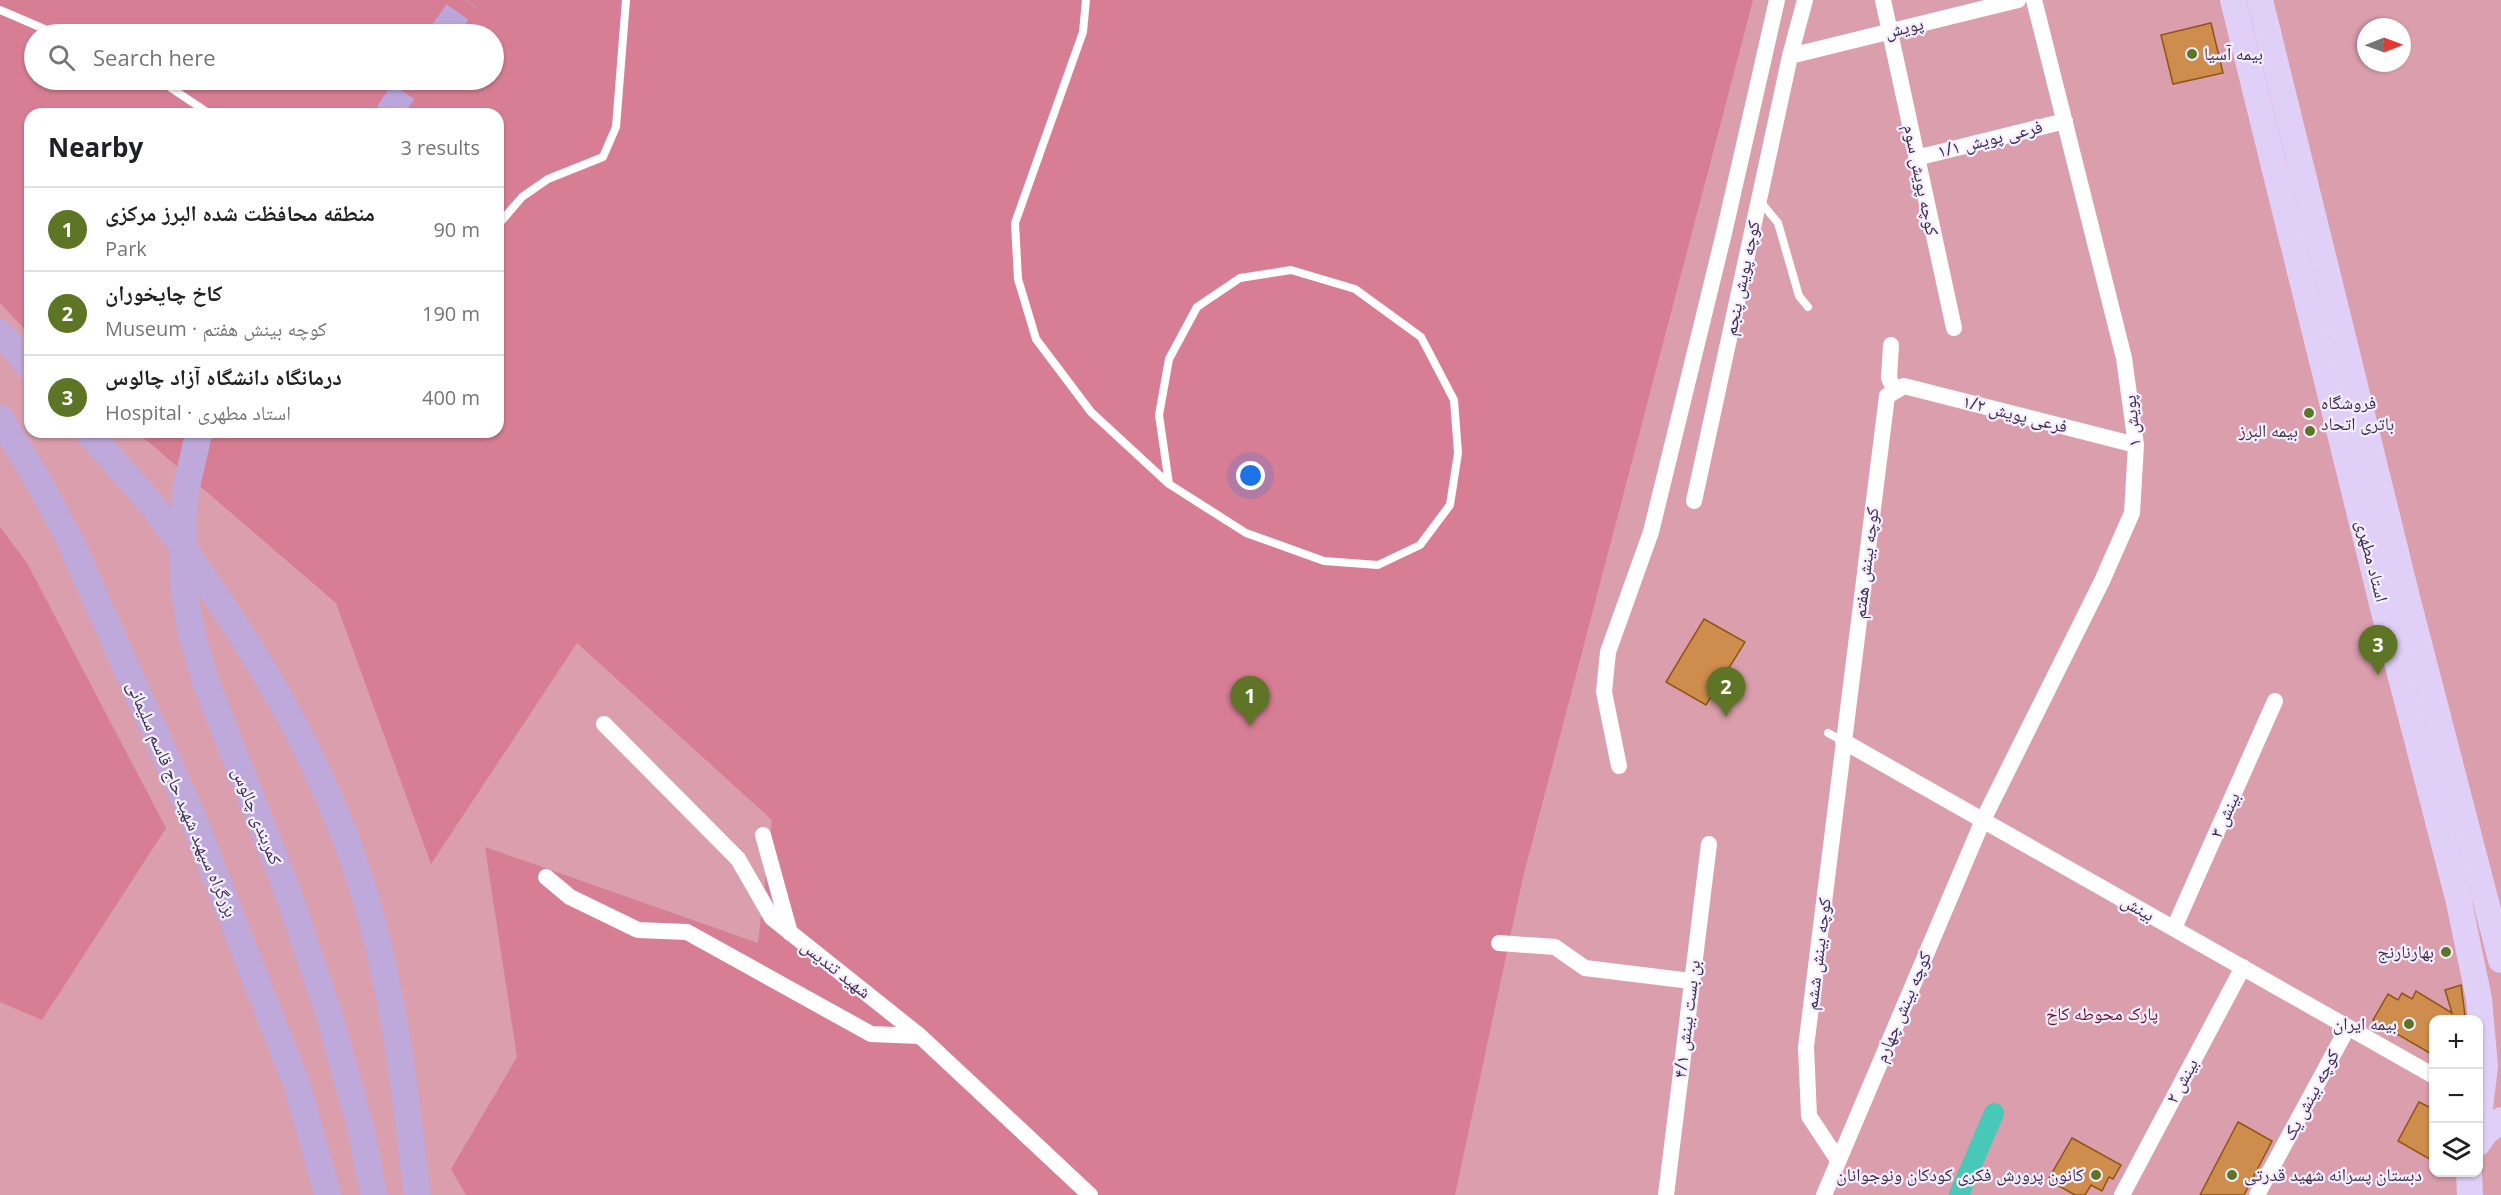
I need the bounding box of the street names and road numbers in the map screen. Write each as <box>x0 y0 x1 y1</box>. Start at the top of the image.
street label: پویش <box>1882 11 1926 44</box>
street label: فرعی پویش ۱/۱ <box>1935 113 2045 163</box>
street label: کوچه پویش سوم <box>1898 122 1946 238</box>
street label: کوچه پویش پنجم <box>1717 218 1766 338</box>
street label: فرعی پویش ۱/۲ <box>1960 388 2070 438</box>
street label: پویش ۱ <box>2116 394 2146 448</box>
street label: کوچه بینش هفتم <box>1846 505 1885 620</box>
street label: استاد مطهری <box>2351 517 2395 604</box>
street label: بزرگراه سپهبد شهید حاج قاسم سلیمانی <box>121 677 244 921</box>
street label: کمربندی چالوس <box>227 763 289 868</box>
street label: بینش ۳ <box>2203 788 2245 841</box>
street label: بینش <box>2117 888 2160 926</box>
street label: کوچه بینش ششم <box>1798 896 1837 1012</box>
street label: شهید تندیس <box>797 933 877 1003</box>
street label: کوچه بینش چهارم <box>1868 947 1937 1066</box>
street label: بن بست بینش ۴/۱ <box>1667 958 1705 1079</box>
street label: کوچه بینش یک <box>2276 1044 2344 1144</box>
street label: بینش ۲ <box>2159 1054 2203 1107</box>

